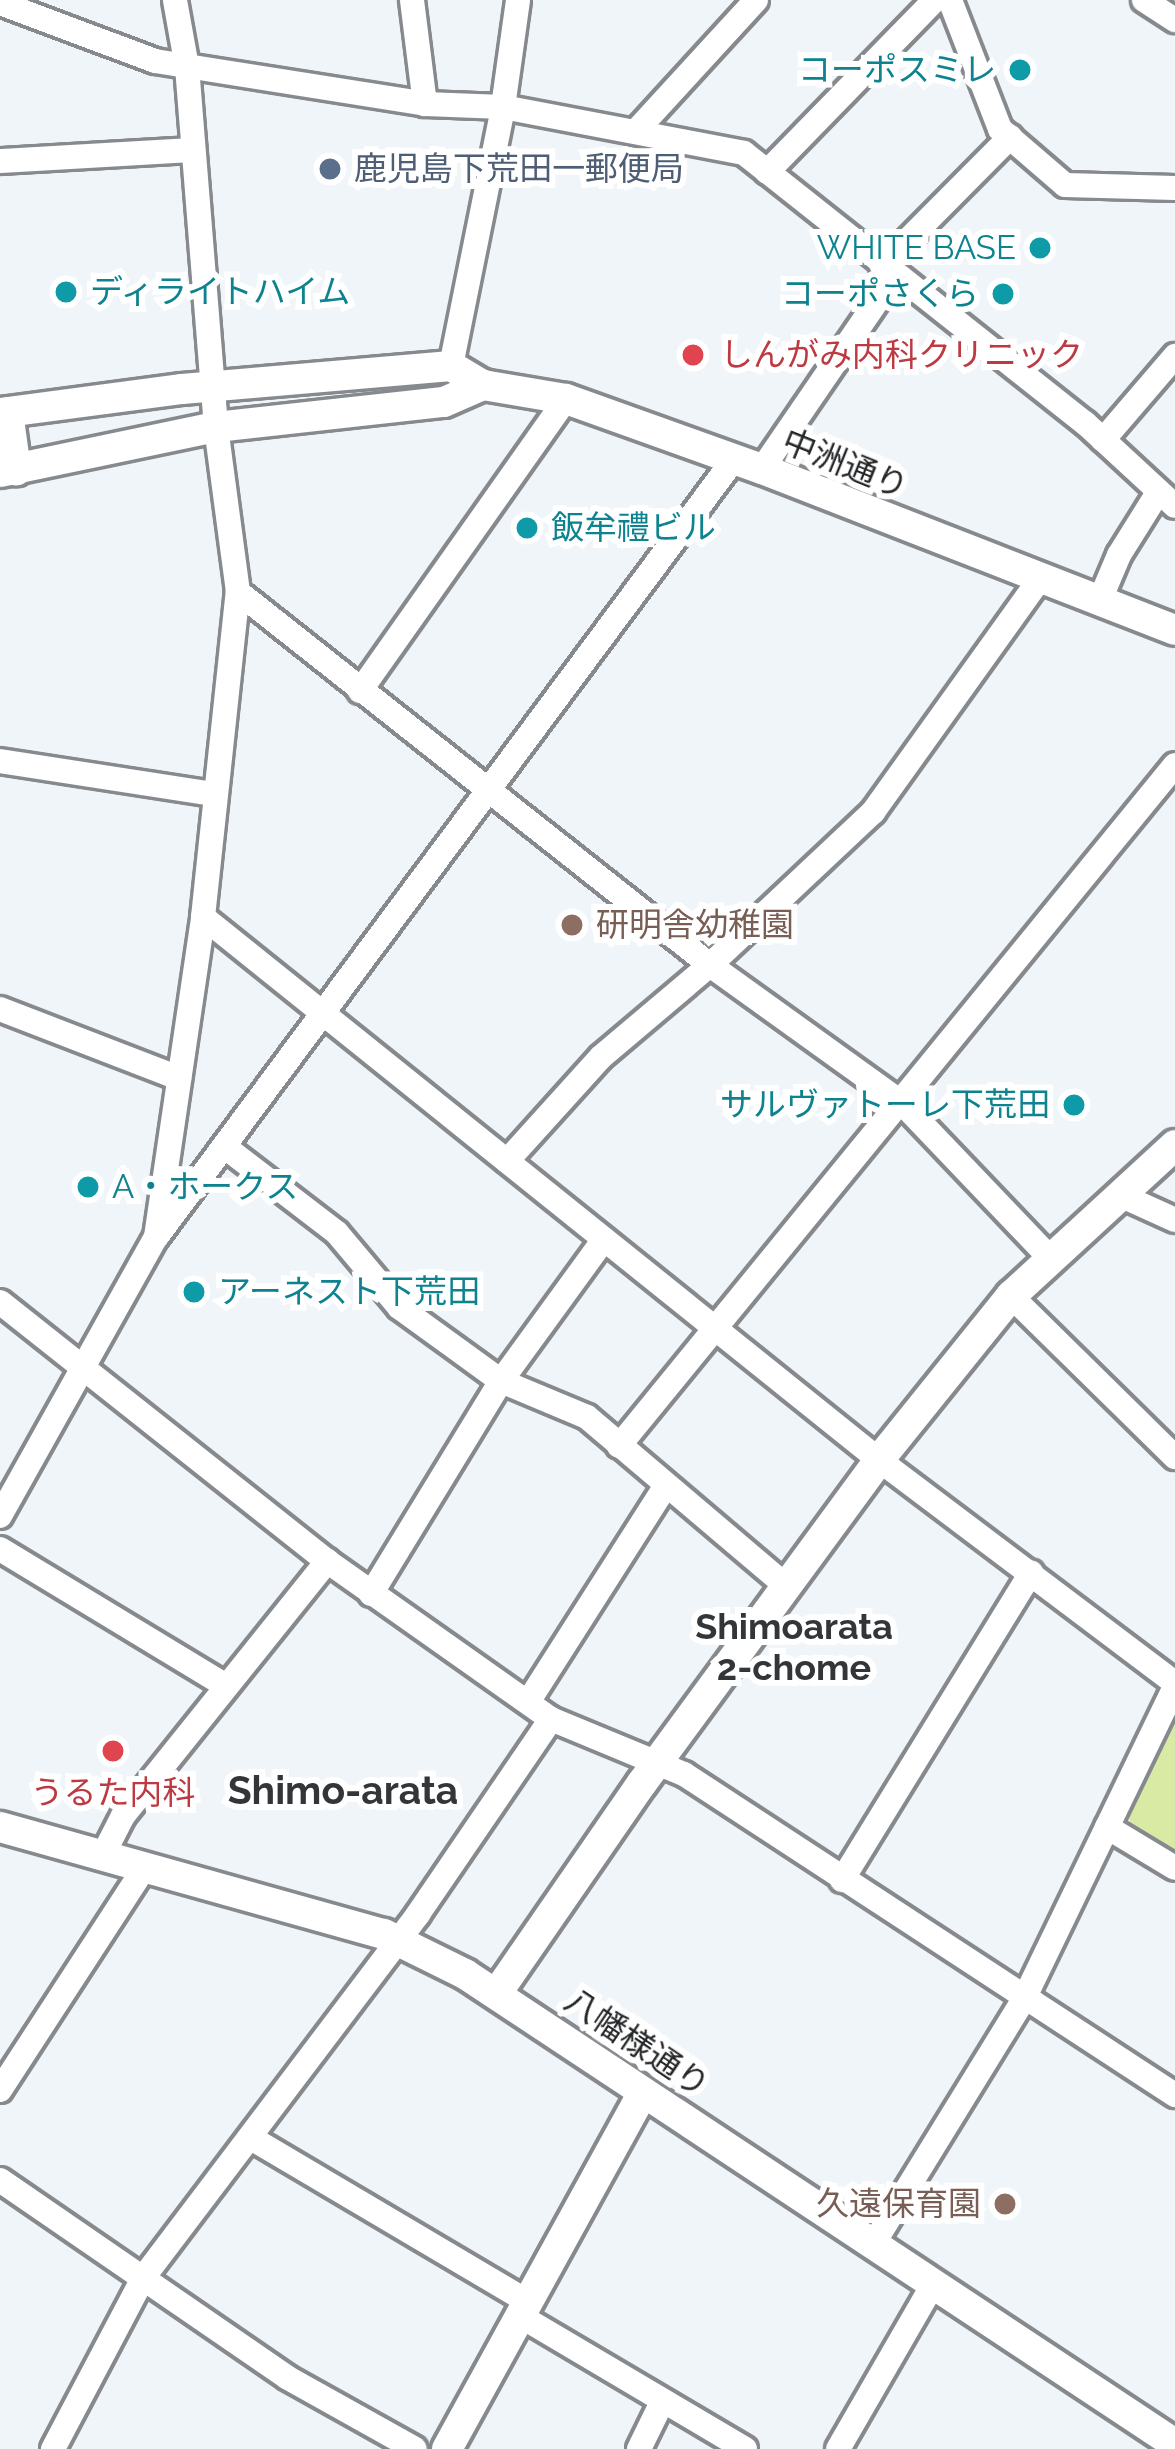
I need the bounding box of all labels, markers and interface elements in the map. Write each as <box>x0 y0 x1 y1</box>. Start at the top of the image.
place label: コーポスミレ <box>798 50 996 90</box>
marker: コーポスミレ <box>1007 57 1033 83</box>
place label: 鹿児島下荒田一郵便局 <box>354 149 684 189</box>
marker: 鹿児島下荒田一郵便局 <box>317 156 343 182</box>
place label: WHITE BASE <box>817 228 1016 268</box>
marker: WHITE BASE <box>1027 235 1053 261</box>
place label: ディライトハイム <box>90 272 354 312</box>
place label: コーポさくら <box>781 274 979 314</box>
marker: ディライトハイム <box>53 279 79 305</box>
marker: コーポさくら <box>990 281 1016 307</box>
place label: しんがみ内科クリニック <box>720 335 1083 375</box>
marker: しんがみ内科クリニック <box>677 339 709 371</box>
street label: 中洲通り <box>776 421 914 507</box>
place label: 飯牟禮ビル <box>551 508 716 548</box>
marker: 飯牟禮ビル <box>514 515 540 541</box>
place label: 研明舎幼稚園 <box>596 905 794 945</box>
marker: 研明舎幼稚園 <box>559 912 585 938</box>
place label: サルヴァトーレ下荒田 <box>720 1085 1050 1125</box>
marker: サルヴァトーレ下荒田 <box>1061 1092 1087 1118</box>
place label: A・ホークス <box>112 1167 299 1207</box>
marker: A・ホークス <box>75 1174 101 1200</box>
place label: アーネスト下荒田 <box>218 1272 480 1312</box>
marker: アーネスト下荒田 <box>181 1279 207 1305</box>
district label: Shimoarata 2-chome <box>695 1604 893 1689</box>
marker: うるた内科 <box>97 1735 129 1767</box>
district label: Shimo-arata <box>228 1767 458 1813</box>
place label: うるた内科 <box>31 1773 195 1813</box>
street label: 八幡様通り <box>558 1980 716 2106</box>
place label: 久遠保育園 <box>816 2184 981 2224</box>
marker: 久遠保育園 <box>992 2191 1018 2217</box>

